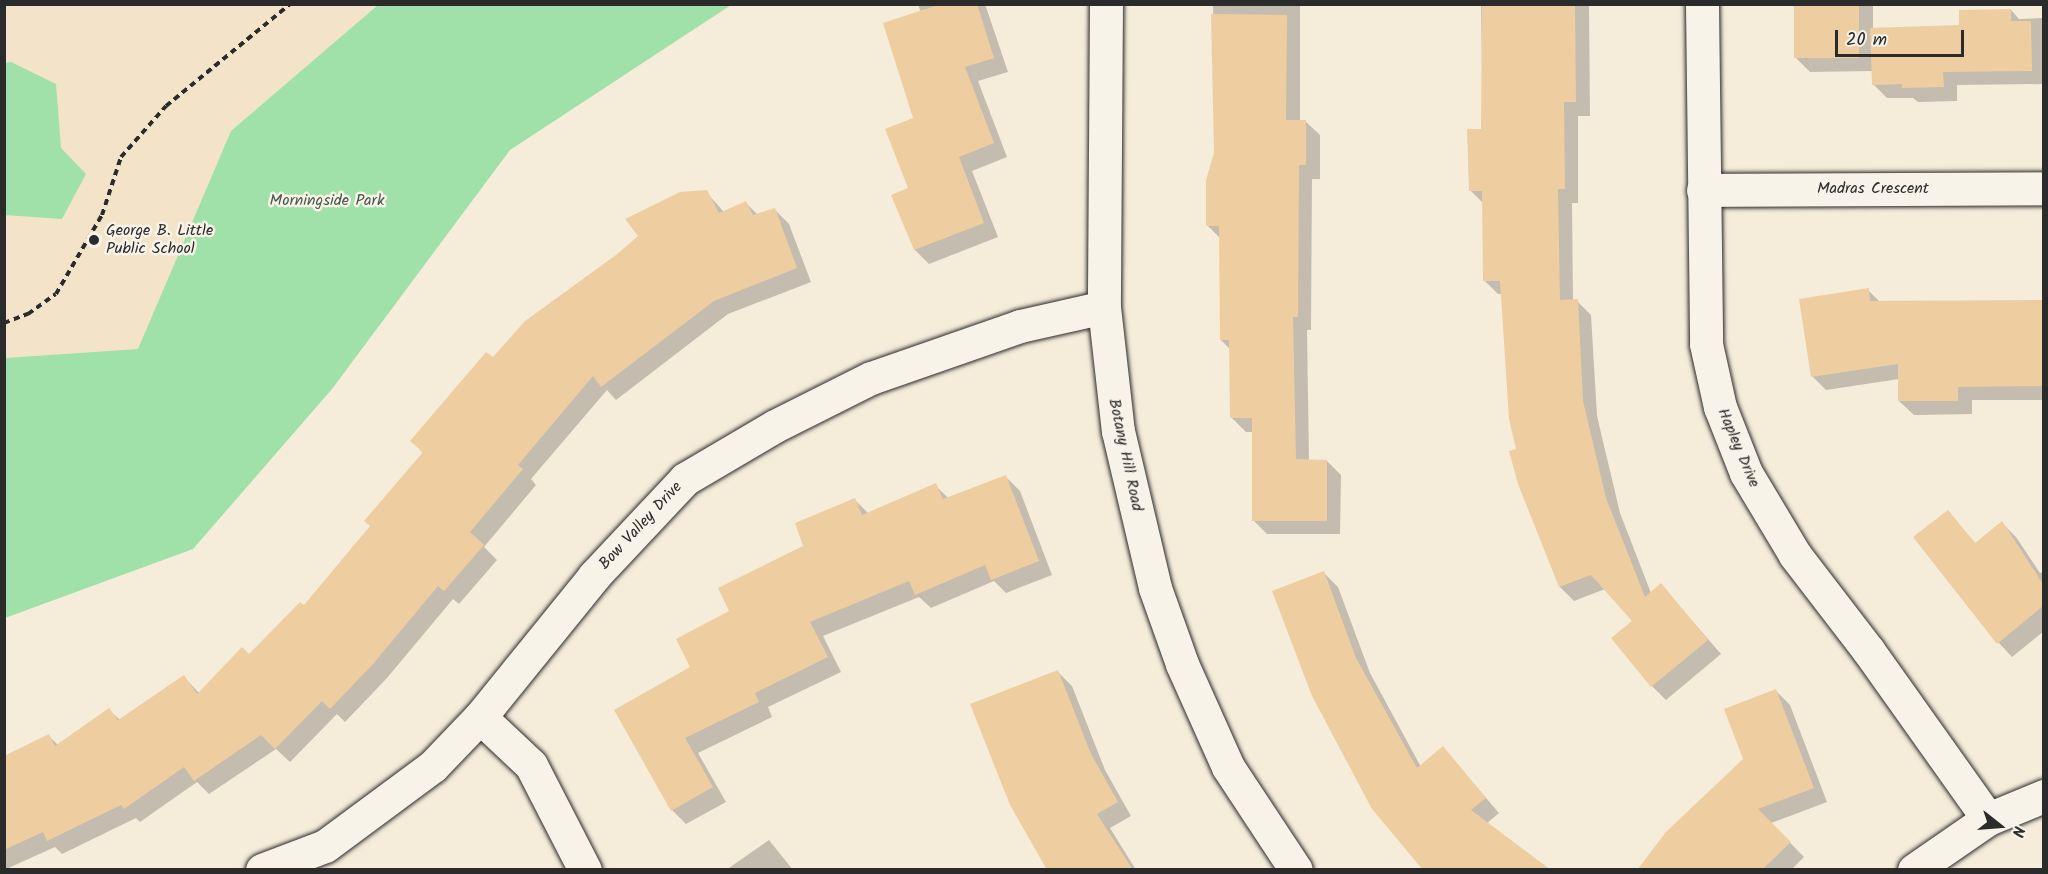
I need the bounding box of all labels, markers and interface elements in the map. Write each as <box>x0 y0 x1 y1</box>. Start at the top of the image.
scale bar <box>1838 18 1967 56</box>
text: 20 m <box>1846 26 1887 55</box>
street label: Madras Crescent <box>1817 179 1929 199</box>
park label: Morningside Park <box>270 191 384 211</box>
place label: George B. Little Public School <box>106 221 213 259</box>
marker: George B. Little Public School <box>87 233 101 247</box>
street label: Botany Hill Road <box>1104 397 1146 513</box>
street label: Hapley Drive <box>1713 405 1763 491</box>
street label: Bow Valley Drive <box>595 478 687 574</box>
north arrow <box>1970 796 2030 856</box>
text: N <box>2004 823 2031 840</box>

